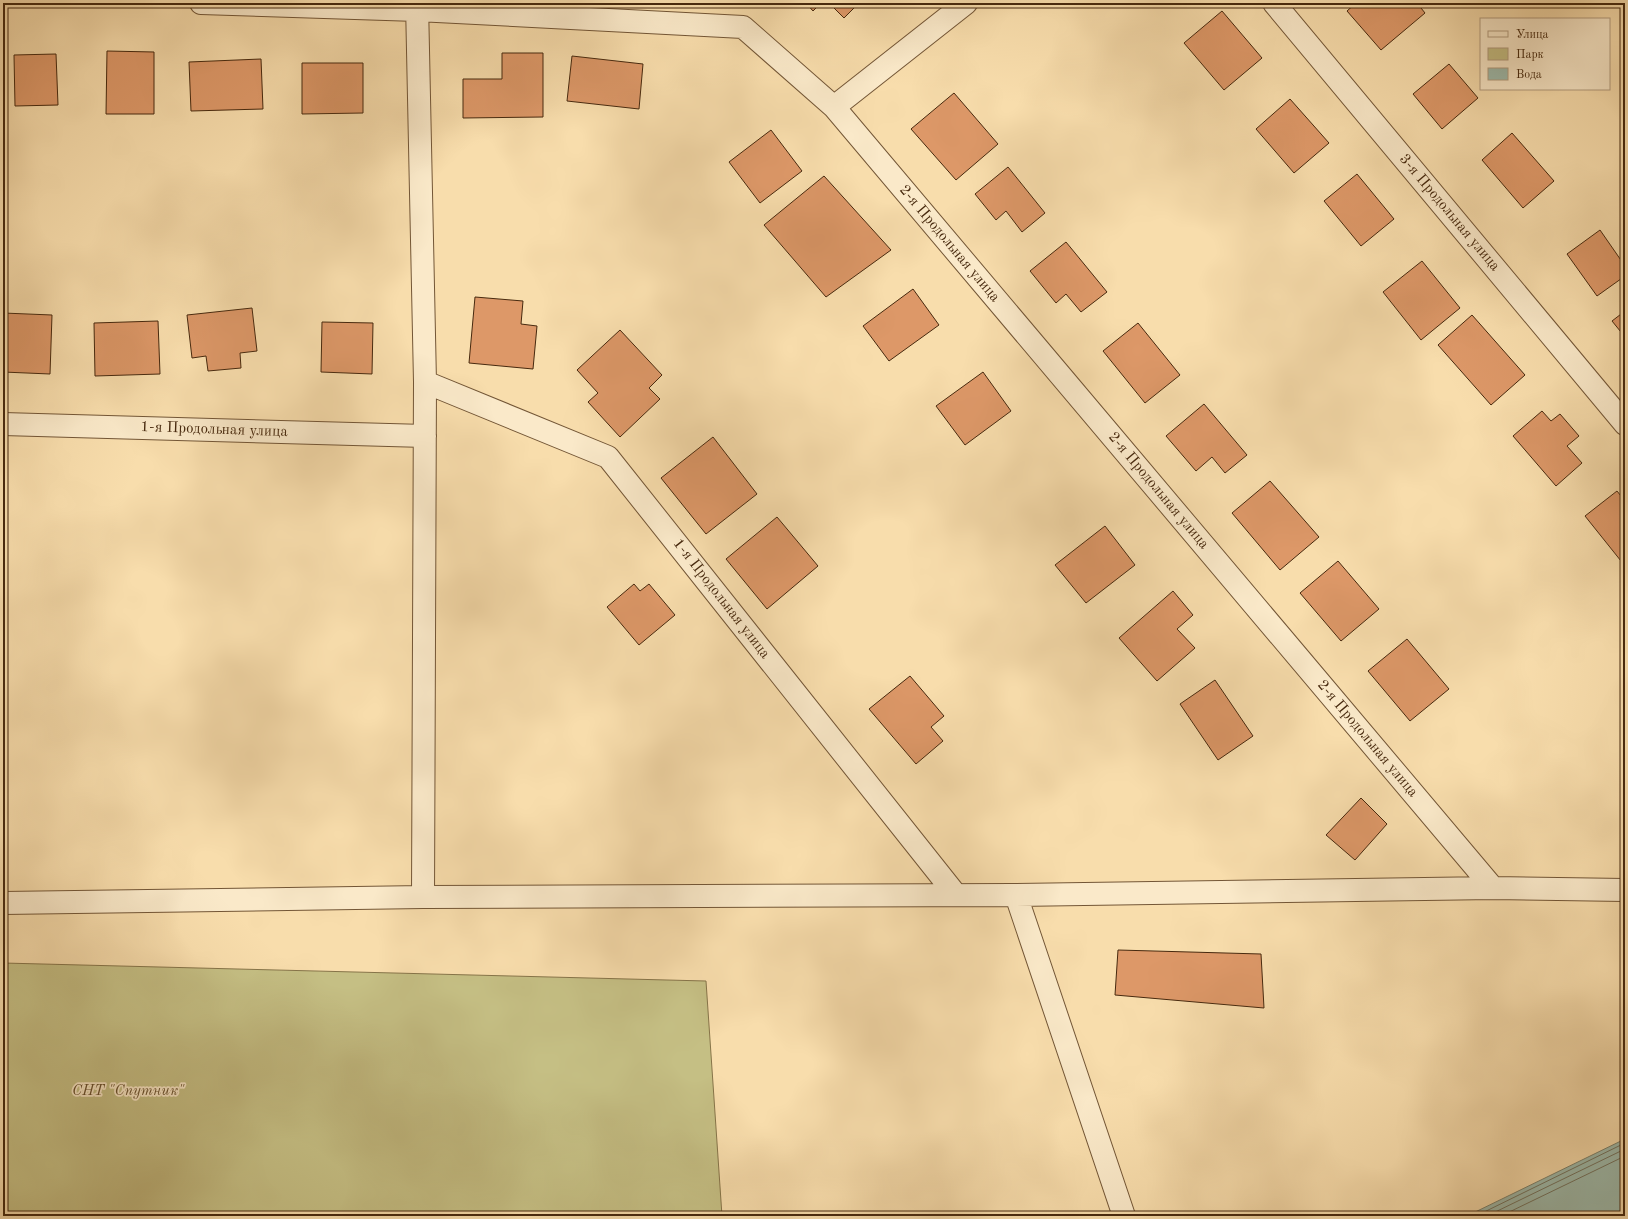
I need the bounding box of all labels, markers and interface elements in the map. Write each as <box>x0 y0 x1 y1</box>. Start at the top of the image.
legend <box>1480 18 1610 90</box>
text: Улица <box>1516 29 1549 41</box>
text: Парк <box>1516 49 1544 61</box>
text: Вода <box>1516 69 1542 81</box>
street label: 3-я Продольная улица <box>1396 152 1503 275</box>
street label: 2-я Продольная улица <box>896 183 1003 306</box>
street label: 1-я Продольная улица <box>140 420 289 440</box>
street label: 2-я Продольная улица <box>1105 430 1212 553</box>
street label: 1-я Продольная улица <box>670 536 773 662</box>
street label: 2-я Продольная улица <box>1314 678 1421 801</box>
park label: СНТ "Спутник" <box>72 1084 185 1099</box>

